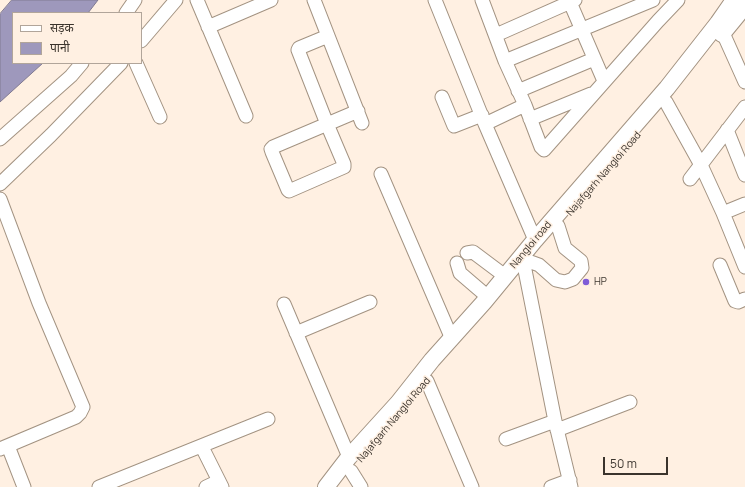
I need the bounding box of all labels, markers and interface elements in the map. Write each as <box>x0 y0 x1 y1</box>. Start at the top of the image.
legend <box>12 12 142 64</box>
text: सड़क <box>50 19 74 36</box>
text: पानी <box>50 39 70 56</box>
street label: Najafgarh Nangloi Road <box>564 129 644 219</box>
street label: Nangloi road <box>508 219 554 271</box>
place label: HP <box>594 276 607 288</box>
marker: HP <box>581 277 591 287</box>
street label: Najafgarh Nangloi Road <box>355 375 433 465</box>
scale bar <box>605 449 670 475</box>
text: 50 m <box>610 455 637 472</box>

